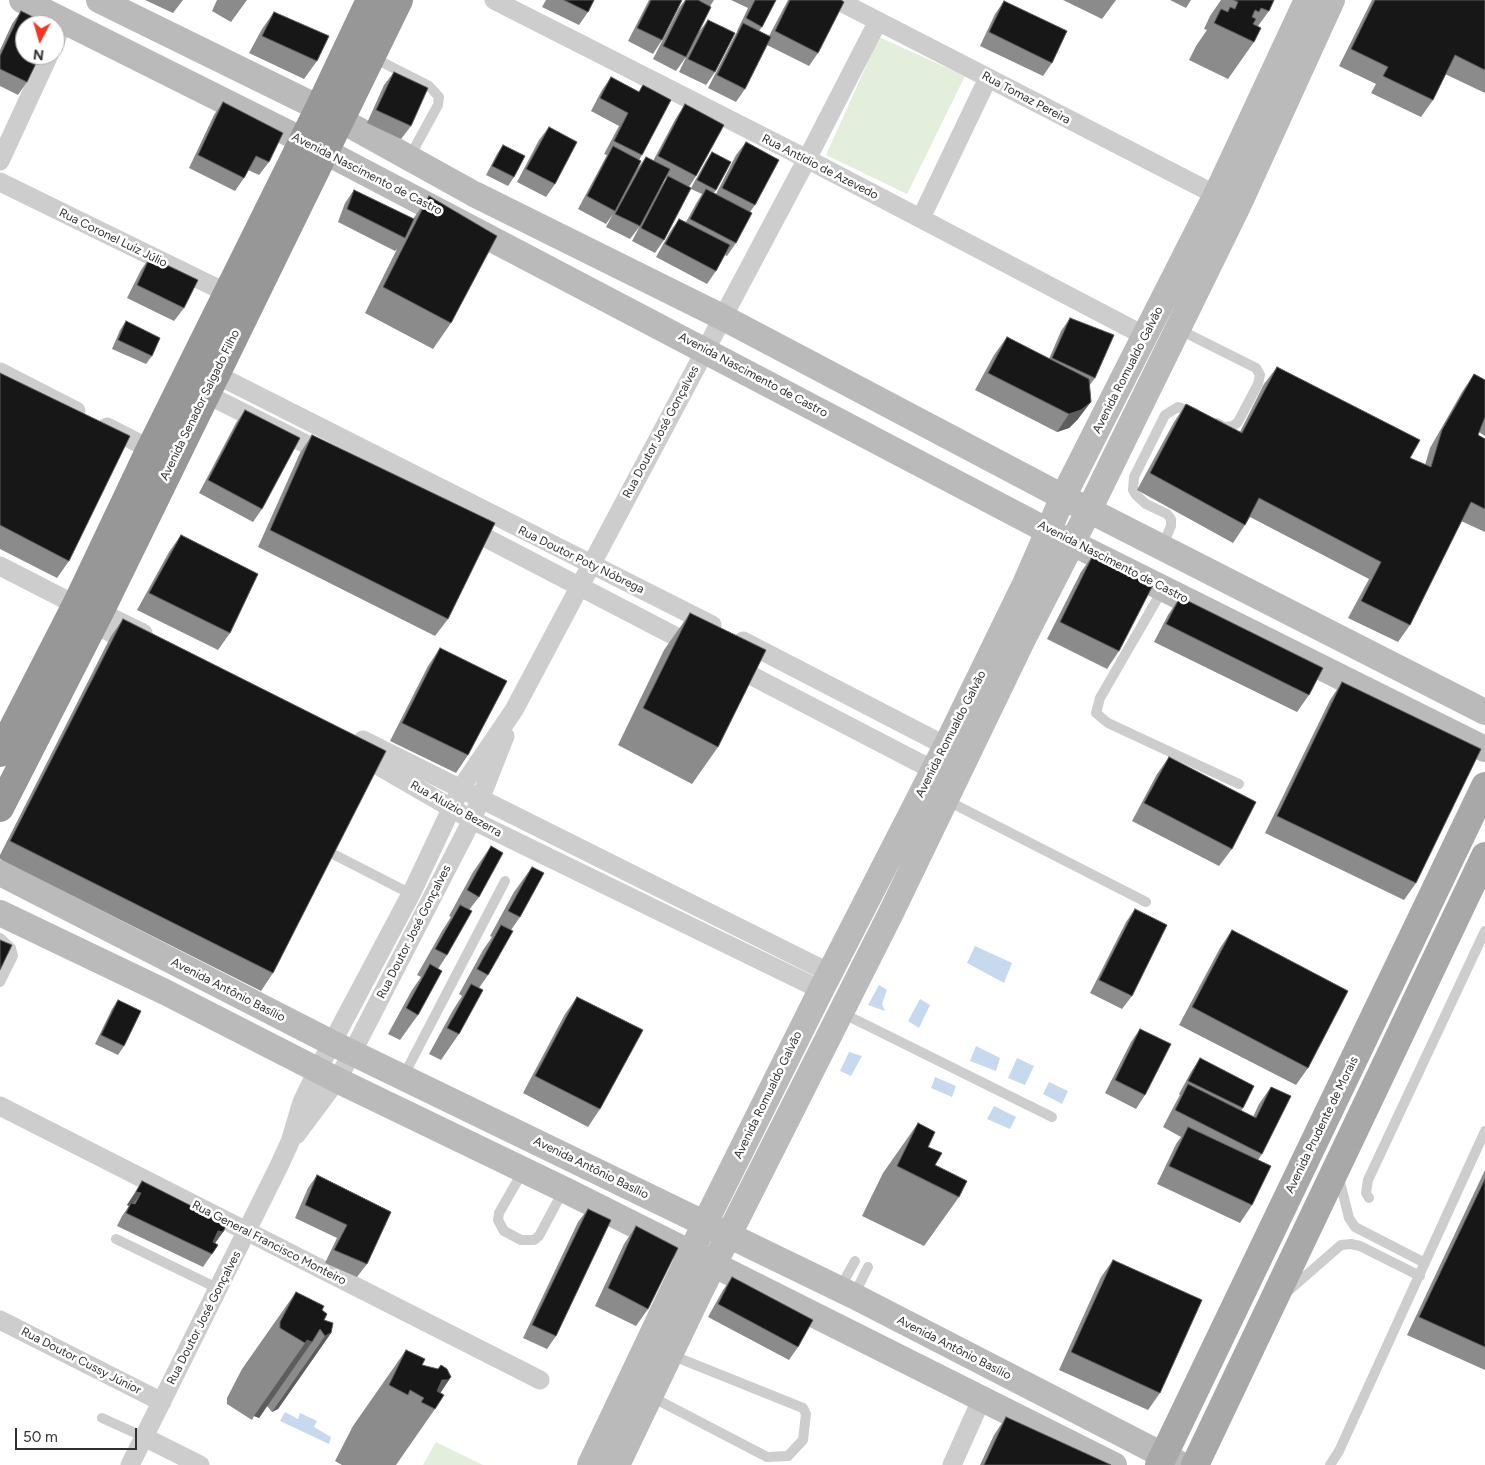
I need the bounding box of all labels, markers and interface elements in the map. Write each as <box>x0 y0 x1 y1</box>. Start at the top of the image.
north arrow <box>15 15 65 65</box>
text: N <box>32 45 45 63</box>
street label: Rua Tomaz Pereira <box>979 69 1073 127</box>
street label: Avenida Nascimento de Castro <box>289 130 445 218</box>
street label: Rua Antídio de Azevedo <box>759 131 881 203</box>
street label: Rua Coronel Luiz Júlio <box>57 206 169 270</box>
street label: Avenida Romualdo Galvão <box>1090 304 1166 436</box>
street label: Avenida Senador Salgado Filho <box>157 327 243 483</box>
street label: Avenida Nascimento de Castro <box>676 329 830 421</box>
street label: Rua Doutor José Gonçalves <box>620 363 702 501</box>
street label: Avenida Nascimento de Castro <box>1035 518 1191 606</box>
street label: Rua Doutor Poty Nóbrega <box>516 523 646 597</box>
street label: Avenida Romualdo Galvão <box>913 668 989 800</box>
street label: Rua Aluízio Bezerra <box>408 778 504 840</box>
street label: Rua Doutor José Gonçalves <box>374 863 454 1001</box>
street label: Avenida Antônio Basílio <box>169 955 287 1025</box>
street label: Avenida Romualdo Galvão <box>731 1029 805 1161</box>
street label: Avenida Prudente de Morais <box>1283 1054 1361 1196</box>
street label: Avenida Antônio Basílio <box>531 1134 651 1202</box>
street label: Rua General Francisco Monteiro <box>189 1198 349 1288</box>
street label: Rua Doutor José Gonçalves <box>164 1249 244 1387</box>
street label: Avenida Antônio Basílio <box>895 1313 1013 1383</box>
street label: Rua Doutor Cussy Júnior <box>19 1324 143 1398</box>
scale bar <box>18 1418 140 1450</box>
text: 50 m <box>23 1428 58 1446</box>

